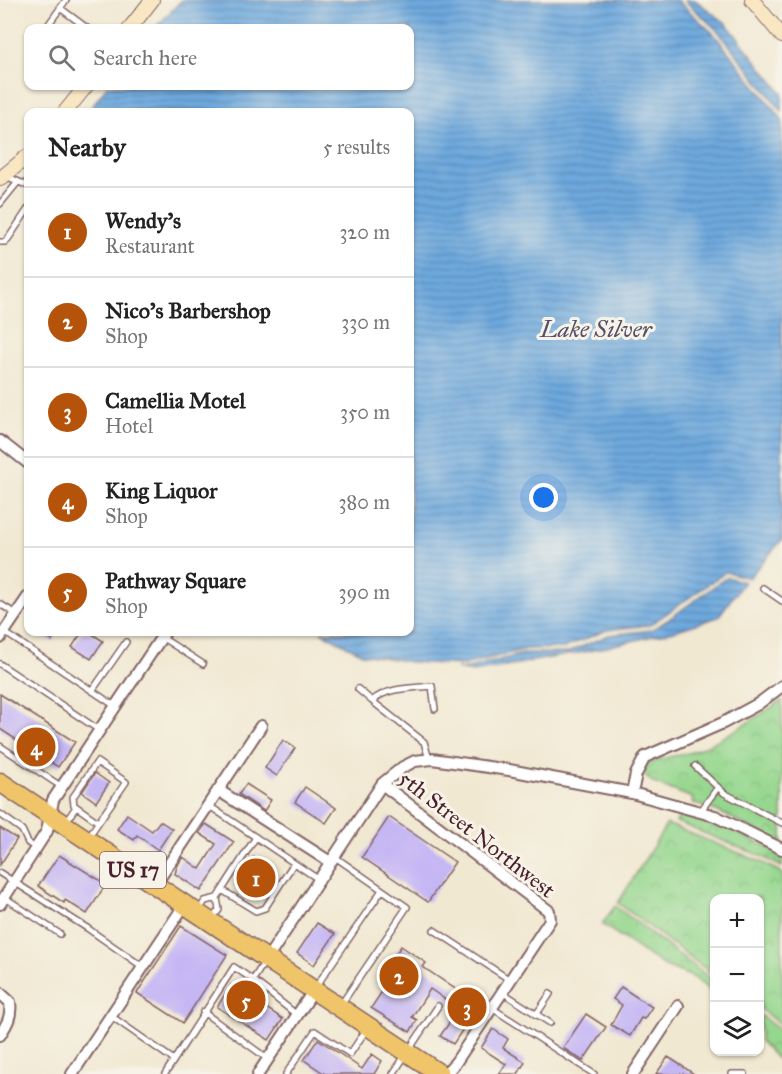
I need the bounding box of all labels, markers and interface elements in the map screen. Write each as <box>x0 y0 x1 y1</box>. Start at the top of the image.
search box <box>24 24 414 90</box>
icon: search <box>45 41 78 74</box>
text: Search here <box>93 44 197 71</box>
text: Nearby <box>48 131 126 163</box>
text: 5 results <box>323 135 390 159</box>
text: Wendy's <box>105 207 181 234</box>
text: 1 <box>64 220 71 244</box>
text: 320 m <box>339 220 390 244</box>
text: Restaurant <box>105 234 195 258</box>
text: Nico's Barbershop <box>105 297 271 324</box>
text: 2 <box>63 310 72 334</box>
text: 330 m <box>341 310 390 334</box>
water label: Lake Silver <box>539 314 654 344</box>
text: Shop <box>105 324 148 348</box>
text: Camellia Motel <box>105 387 245 414</box>
text: 3 <box>64 400 72 424</box>
text: 350 m <box>340 400 390 424</box>
text: Hotel <box>105 414 153 438</box>
text: King Liquor <box>105 477 217 504</box>
your location <box>529 483 558 512</box>
text: 4 <box>62 490 73 514</box>
text: 380 m <box>339 490 390 514</box>
text: Shop <box>105 504 148 528</box>
text: Pathway Square <box>105 567 246 594</box>
text: 5 <box>63 580 72 604</box>
text: 390 m <box>339 580 390 604</box>
text: Shop <box>105 594 148 618</box>
pin: 4 <box>16 724 56 770</box>
street label: 5th Street Northwest <box>393 765 561 904</box>
road number: US 17 <box>100 852 166 888</box>
pin: 1 <box>236 856 276 900</box>
map controls <box>710 894 764 1056</box>
button: + <box>710 894 764 948</box>
button: − <box>710 948 764 1002</box>
pin: 2 <box>380 954 418 998</box>
pin: 5 <box>226 978 266 1022</box>
pin: 3 <box>448 984 486 1030</box>
button: layers <box>710 1002 764 1056</box>

